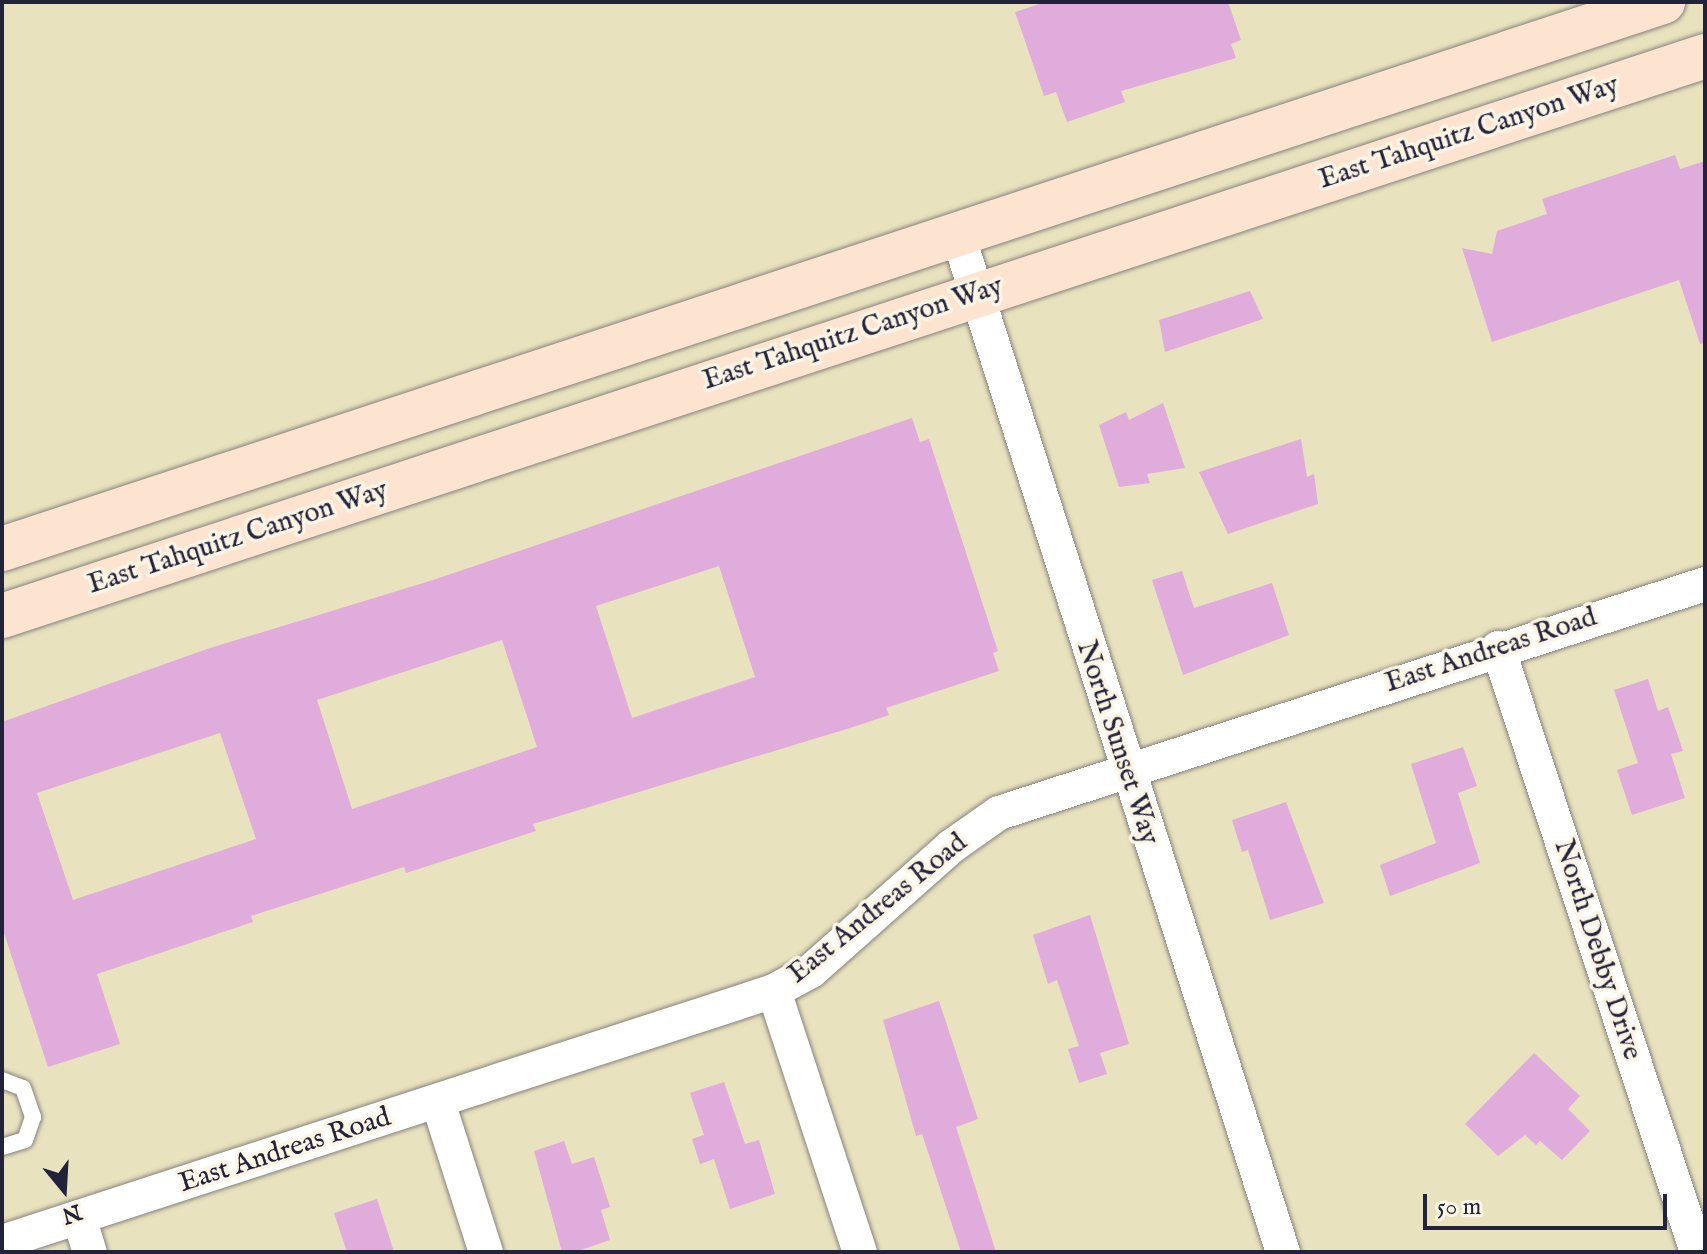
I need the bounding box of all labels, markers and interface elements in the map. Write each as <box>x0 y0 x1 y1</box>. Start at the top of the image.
street label: East Tahquitz Canyon Way <box>1315 69 1623 197</box>
street label: East Tahquitz Canyon Way <box>699 270 1007 398</box>
street label: East Tahquitz Canyon Way <box>84 474 392 602</box>
street label: East Andreas Road <box>1381 601 1601 701</box>
street label: North Sunset Way <box>1068 637 1166 849</box>
street label: East Andreas Road <box>782 827 974 991</box>
street label: North Debby Drive <box>1546 836 1648 1064</box>
street label: East Andreas Road <box>175 1101 395 1201</box>
north arrow <box>24 1150 104 1230</box>
scale bar <box>1427 1178 1671 1228</box>
text: 50 m <box>1437 1192 1481 1223</box>
text: N <box>58 1197 85 1229</box>

